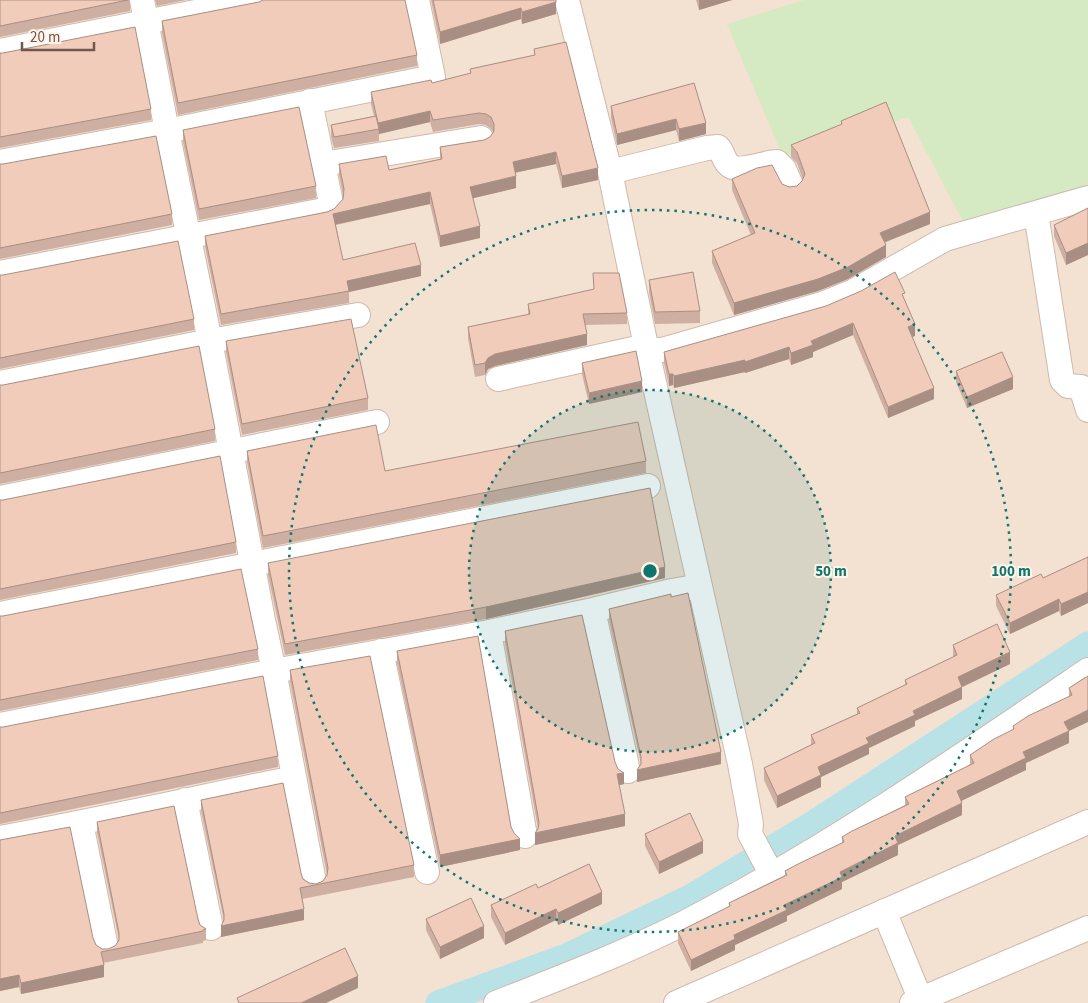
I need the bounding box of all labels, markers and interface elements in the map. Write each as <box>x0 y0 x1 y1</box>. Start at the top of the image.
scale bar <box>22 20 95 52</box>
text: 20 m <box>30 27 60 48</box>
text: 50 m <box>815 561 847 582</box>
text: 100 m <box>991 561 1031 582</box>
centre of rings <box>641 562 659 580</box>

